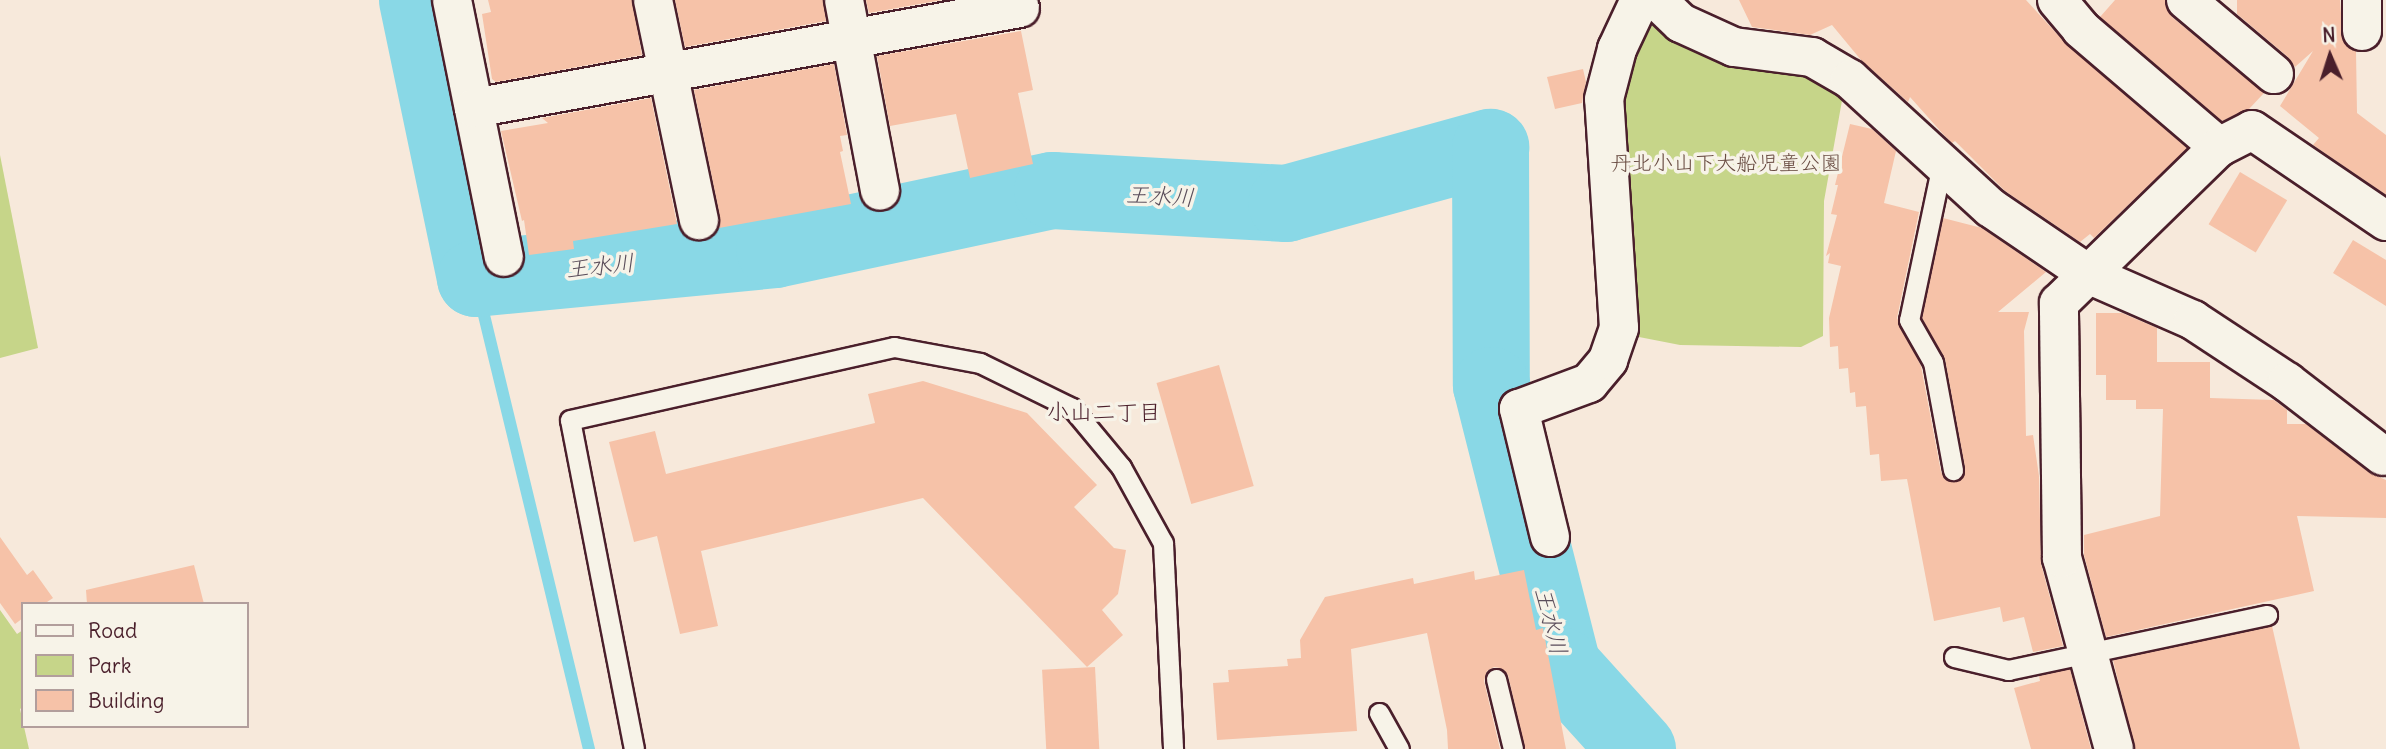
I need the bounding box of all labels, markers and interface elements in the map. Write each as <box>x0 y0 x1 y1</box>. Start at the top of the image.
north arrow <box>2295 21 2365 91</box>
text: N <box>2322 23 2336 47</box>
park label: 丹北小山下大船児童公園 <box>1611 150 1841 176</box>
water label: 王水川 <box>1125 180 1195 212</box>
water label: 王水川 <box>564 249 636 283</box>
district label: 小山二丁目 <box>1047 398 1161 426</box>
water label: 王水川 <box>1529 584 1573 658</box>
legend <box>21 602 248 728</box>
text: Road <box>88 617 137 644</box>
text: Park <box>88 652 131 679</box>
text: Building <box>88 687 164 714</box>

